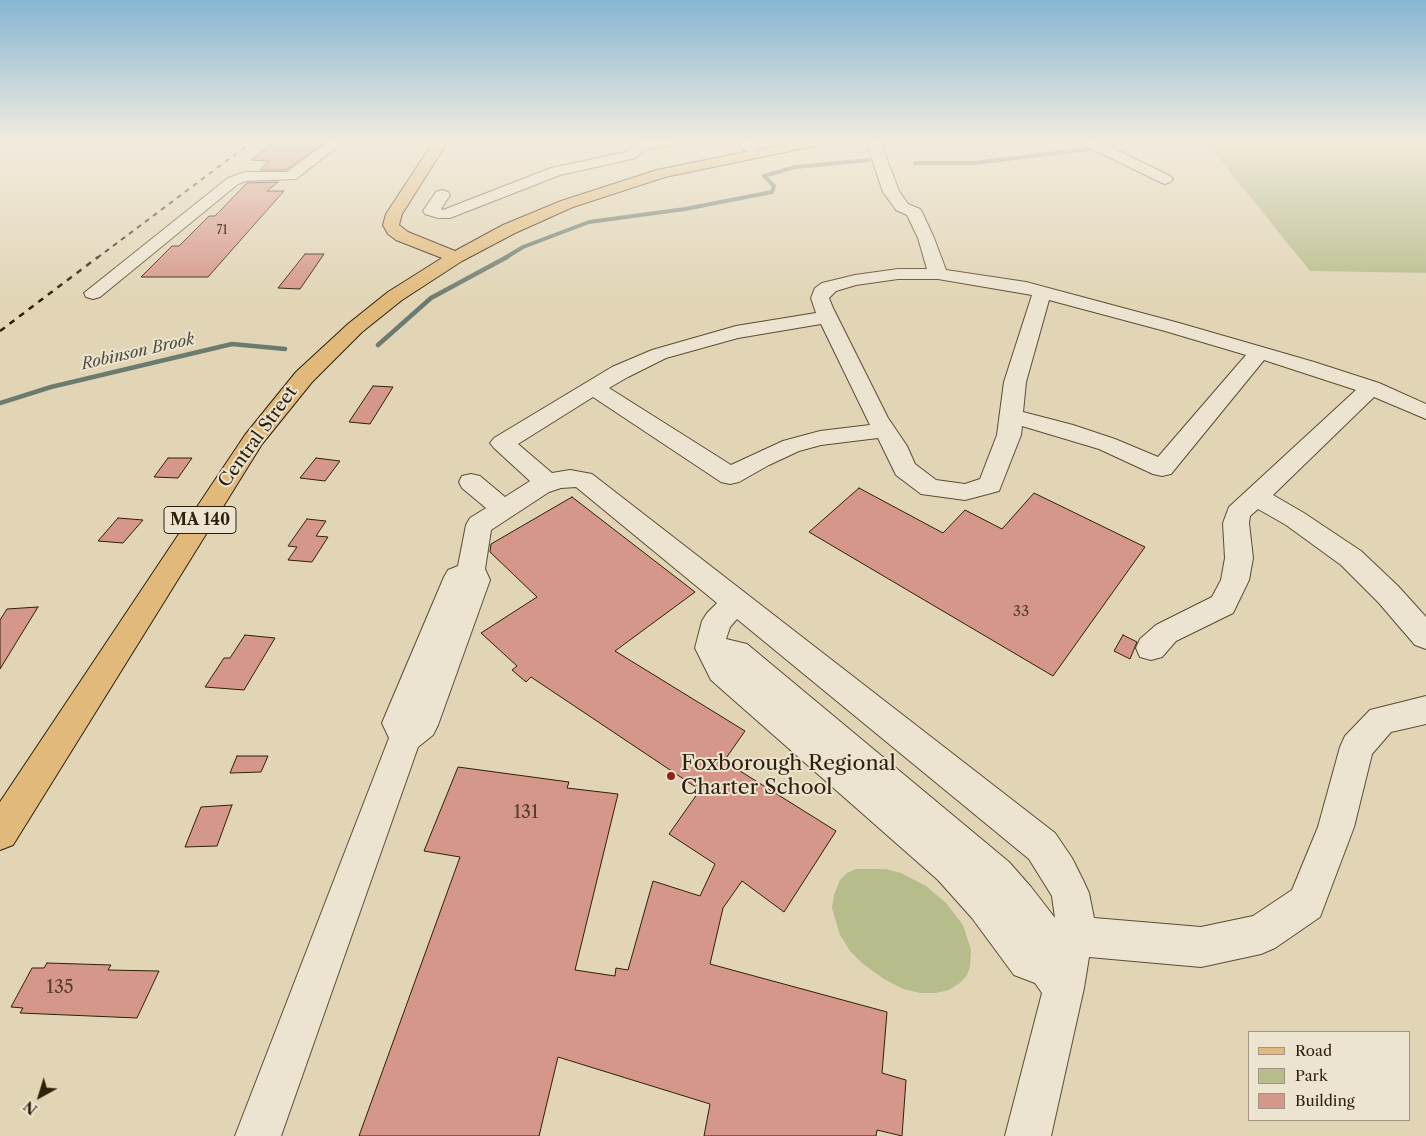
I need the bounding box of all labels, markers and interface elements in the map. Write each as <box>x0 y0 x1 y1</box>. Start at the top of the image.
house number: 71 <box>217 224 227 238</box>
water label: Robinson Brook <box>80 330 196 374</box>
street label: Central Street <box>214 382 302 492</box>
road number: MA 140 <box>164 506 236 534</box>
house number: 33 <box>1013 603 1029 621</box>
place label: Foxborough Regional Charter School <box>681 751 896 801</box>
marker: Foxborough Regional Charter School <box>665 770 677 782</box>
house number: 131 <box>513 802 539 824</box>
house number: 135 <box>46 977 74 999</box>
legend <box>1248 1031 1411 1121</box>
text: Road <box>1295 1041 1332 1060</box>
text: Park <box>1295 1066 1328 1085</box>
north arrow <box>15 1071 65 1121</box>
text: Building <box>1295 1091 1355 1110</box>
text: N <box>20 1097 41 1118</box>

